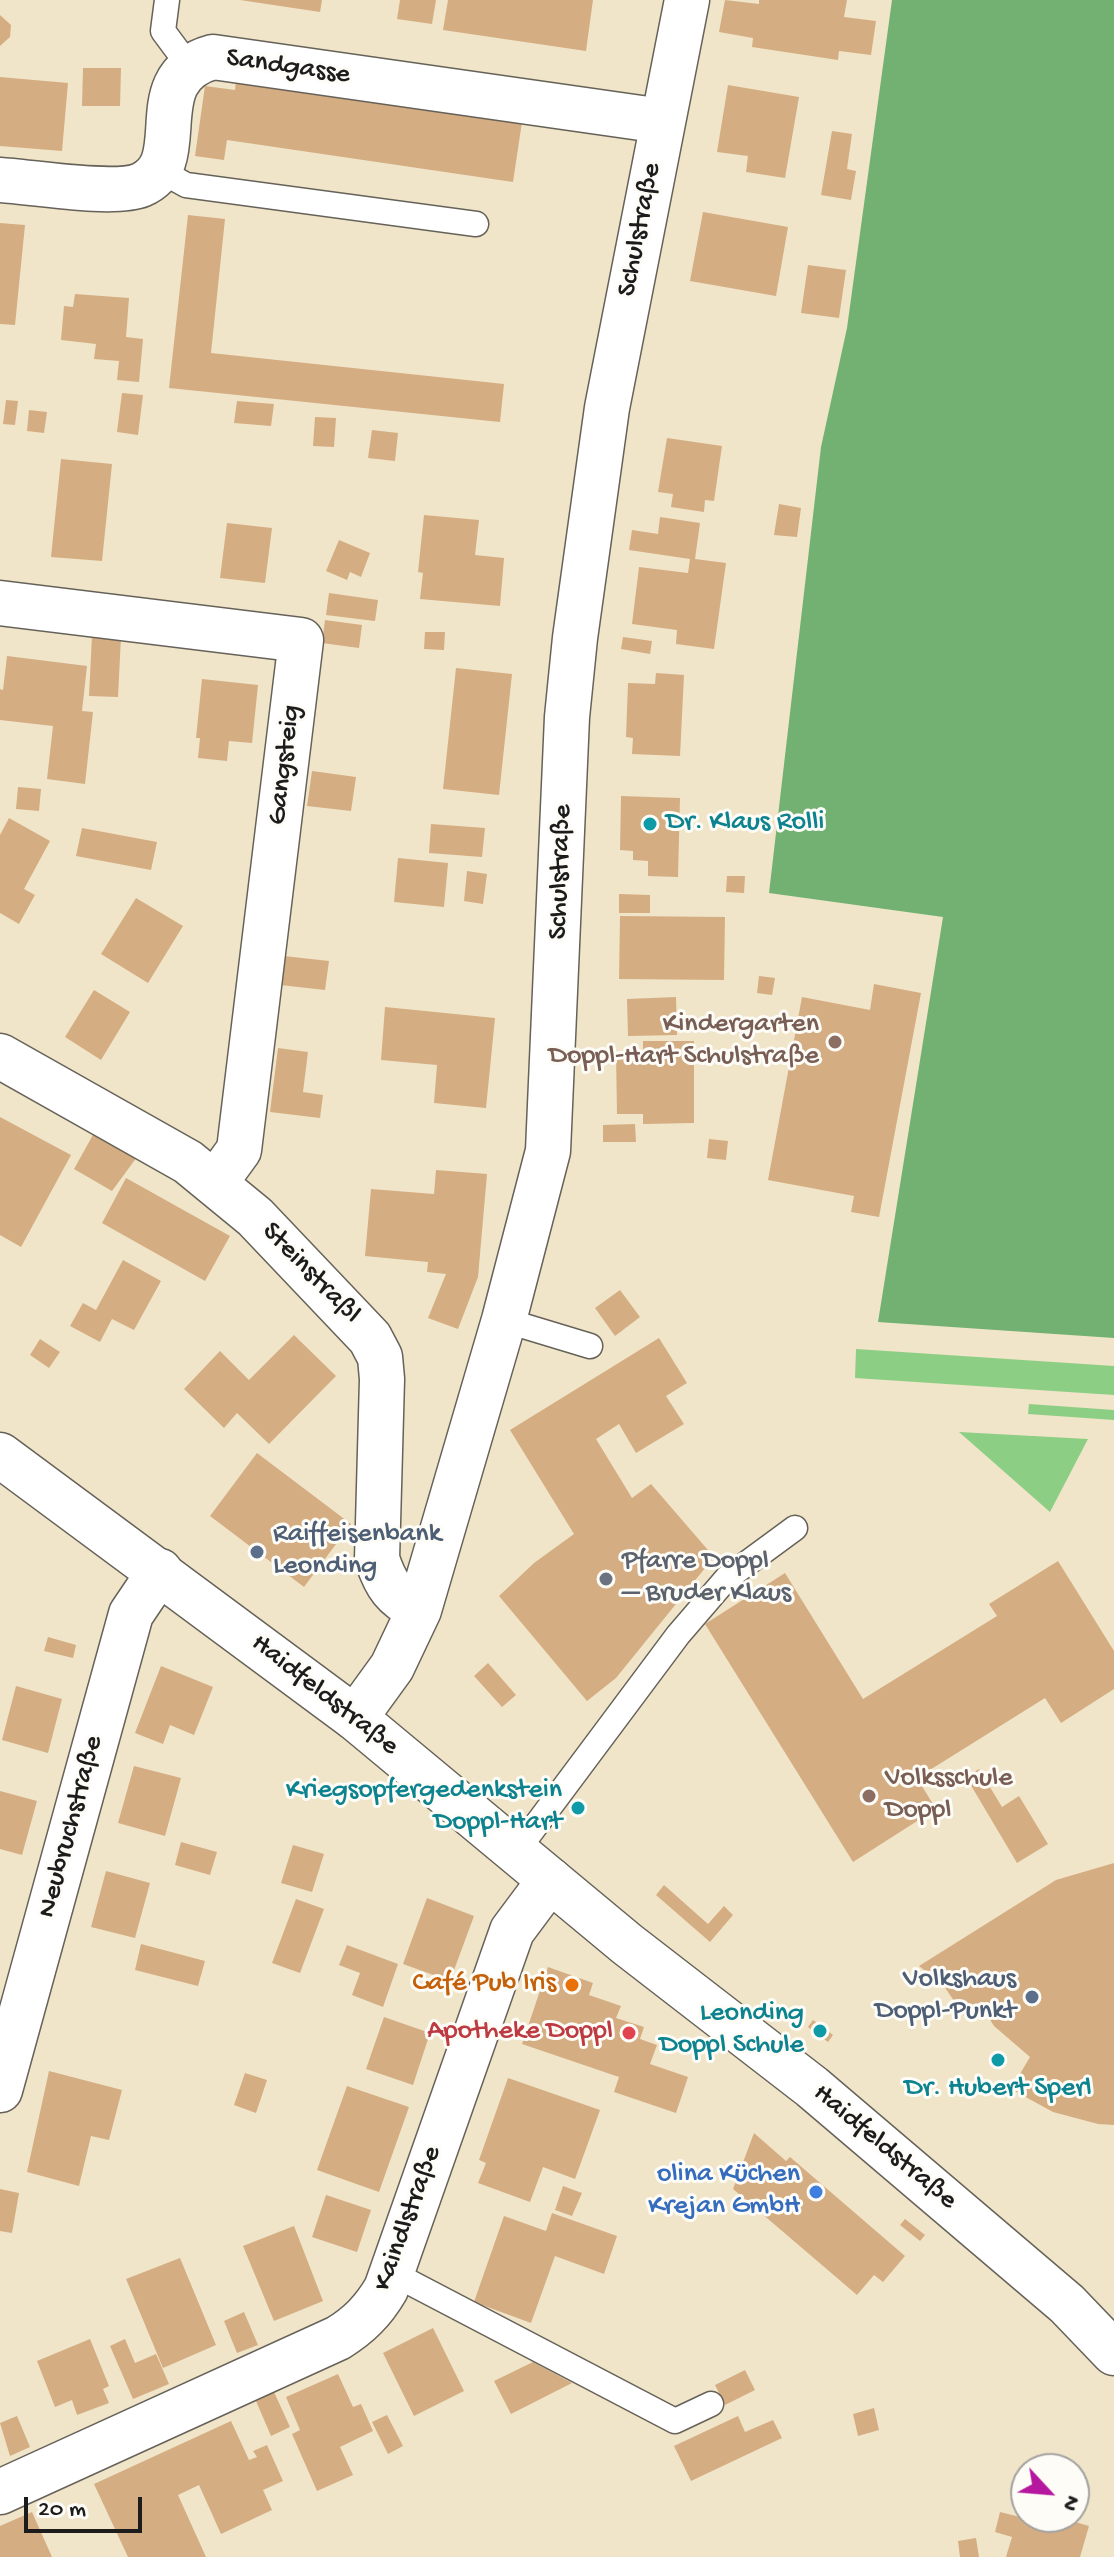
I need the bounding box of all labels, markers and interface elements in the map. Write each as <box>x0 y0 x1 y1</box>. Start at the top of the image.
street label: Sandgasse <box>224 43 352 93</box>
street label: Schulstraße <box>612 160 670 300</box>
street label: Gangsteig <box>262 703 310 827</box>
street label: Schulstraße <box>543 804 581 940</box>
place label: Dr. Klaus Rolli <box>666 807 824 841</box>
marker: Dr. Klaus Rolli <box>641 815 659 833</box>
place label: Kindergarten Doppl-Hart Schulstraße <box>549 1009 819 1075</box>
marker: Kindergarten Doppl-Hart Schulstraße <box>826 1033 844 1051</box>
street label: Steinstraßl <box>253 1216 367 1332</box>
place label: Raiffeisenbank Leonding <box>273 1519 441 1585</box>
marker: Raiffeisenbank Leonding <box>248 1543 266 1561</box>
place label: Pfarre Doppl – Bruder Klaus <box>622 1546 791 1612</box>
marker: Pfarre Doppl – Bruder Klaus <box>597 1570 615 1588</box>
street label: Haidfeldstraße <box>243 1628 405 1764</box>
street label: Neubruchstraße <box>32 1732 112 1922</box>
place label: Volksschule Doppl <box>885 1763 1013 1829</box>
place label: Kriegsopfergedenkstein Doppl-Hart <box>286 1775 562 1841</box>
marker: Volksschule Doppl <box>860 1787 878 1805</box>
marker: Kriegsopfergedenkstein Doppl-Hart <box>569 1799 587 1817</box>
place label: Volkshaus Doppl-Punkt <box>875 1964 1016 2030</box>
place label: Café Pub Iris <box>413 1968 556 2002</box>
marker: Café Pub Iris <box>563 1976 581 1994</box>
marker: Volkshaus Doppl-Punkt <box>1023 1988 1041 2006</box>
place label: Leonding Doppl Schule <box>660 1998 804 2064</box>
place label: Apotheke Doppl <box>427 2016 613 2050</box>
marker: Leonding Doppl Schule <box>811 2022 829 2040</box>
marker: Apotheke Doppl <box>620 2024 638 2042</box>
marker: Dr. Hubert Sperl <box>989 2051 1007 2069</box>
place label: Dr. Hubert Sperl <box>904 2073 1092 2107</box>
street label: Haidfeldstraße <box>805 2078 963 2218</box>
street label: Kaindlstraße <box>367 2142 451 2296</box>
place label: olina Küchen Krejan GmbH <box>648 2159 800 2225</box>
marker: olina Küchen Krejan GmbH <box>807 2183 825 2201</box>
north arrow <box>1010 2453 1090 2533</box>
scale bar <box>28 2481 146 2531</box>
text: N <box>1055 2490 1085 2515</box>
text: 20 m <box>38 2496 86 2525</box>

